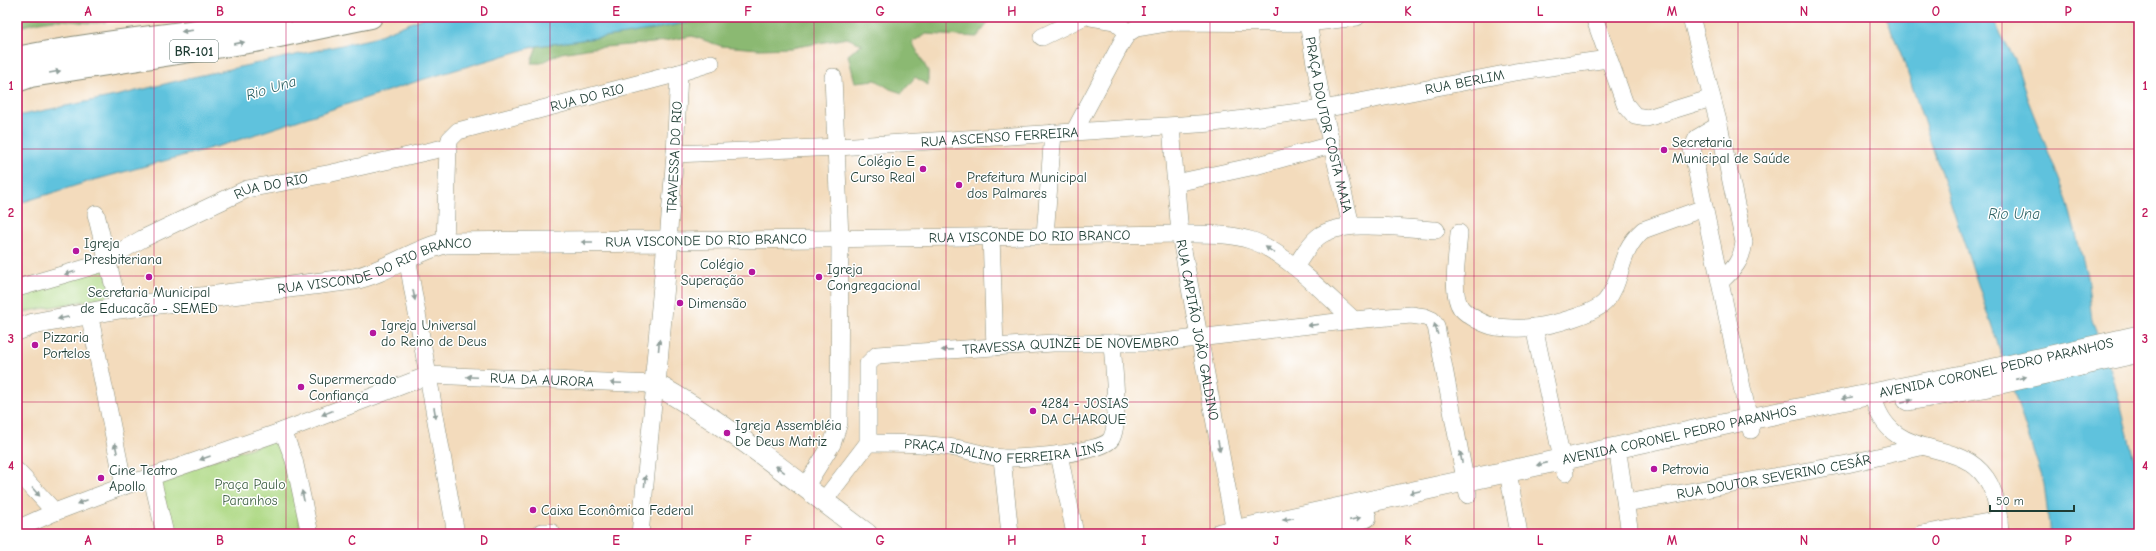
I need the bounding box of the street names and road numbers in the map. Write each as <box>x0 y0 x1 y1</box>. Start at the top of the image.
street label: PRAÇA DOUTOR COSTA MAIA <box>1302 36 1356 215</box>
road number: BR-101 <box>170 40 218 62</box>
street label: RUA BERLIM <box>1424 66 1506 98</box>
street label: RUA DO RIO <box>548 80 626 115</box>
street label: TRAVESSA DO RIO <box>663 101 686 214</box>
street label: RUA ASCENSO FERREIRA <box>920 124 1079 151</box>
street label: RUA DO RIO <box>231 170 309 203</box>
street label: RUA VISCONDE DO RIO BRANCO <box>929 227 1131 246</box>
street label: RUA VISCONDE DO RIO BRANCO <box>605 230 807 251</box>
street label: RUA VISCONDE DO RIO BRANCO <box>276 235 472 297</box>
street label: RUA CAPITÃO JOÃO GALDINO <box>1172 238 1222 422</box>
street label: TRAVESSA QUINZE DE NOVEMBRO <box>962 332 1180 358</box>
street label: AVENIDA CORONEL PEDRO PARANHOS <box>1878 334 2116 401</box>
street label: RUA DA AURORA <box>490 369 594 391</box>
street label: AVENIDA CORONEL PEDRO PARANHOS <box>1561 402 1798 468</box>
street label: PRAÇA IDALINO FERREIRA LINS <box>904 435 1106 467</box>
street label: RUA DOUTOR SEVERINO CESÁR <box>1675 451 1872 503</box>

